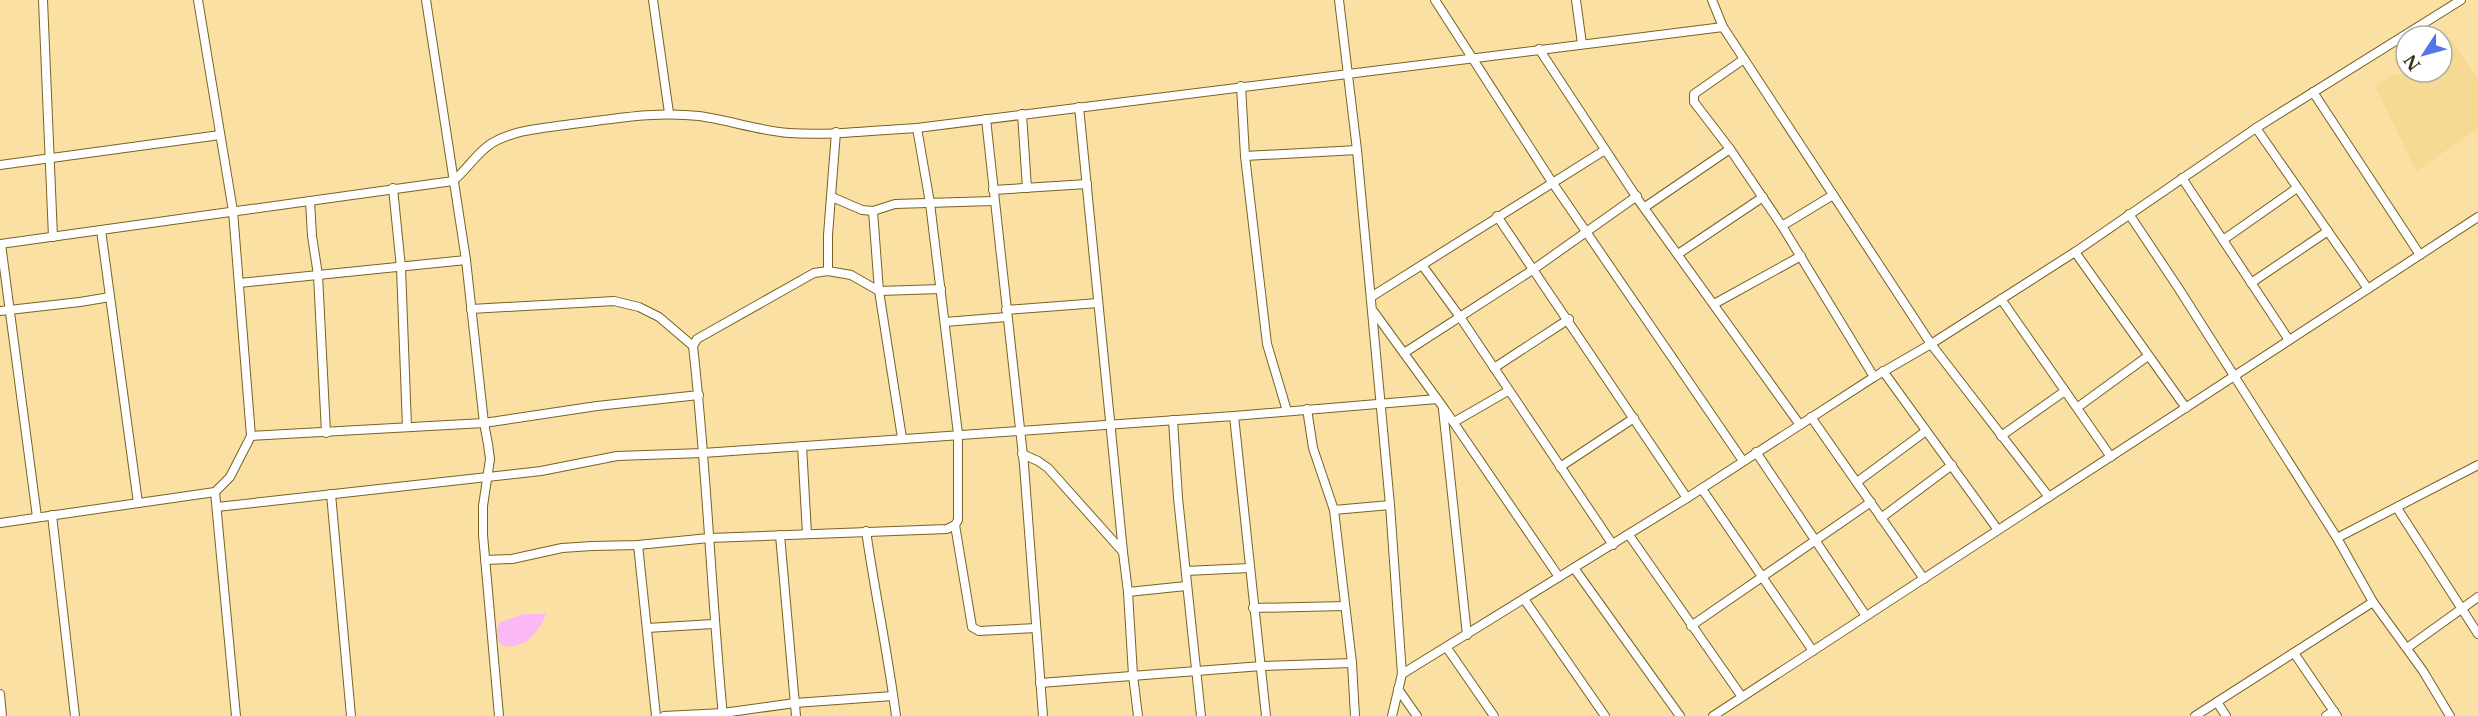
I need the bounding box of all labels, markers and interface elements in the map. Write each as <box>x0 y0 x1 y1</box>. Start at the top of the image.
north arrow <box>2394 24 2454 84</box>
text: N <box>2399 51 2424 75</box>

